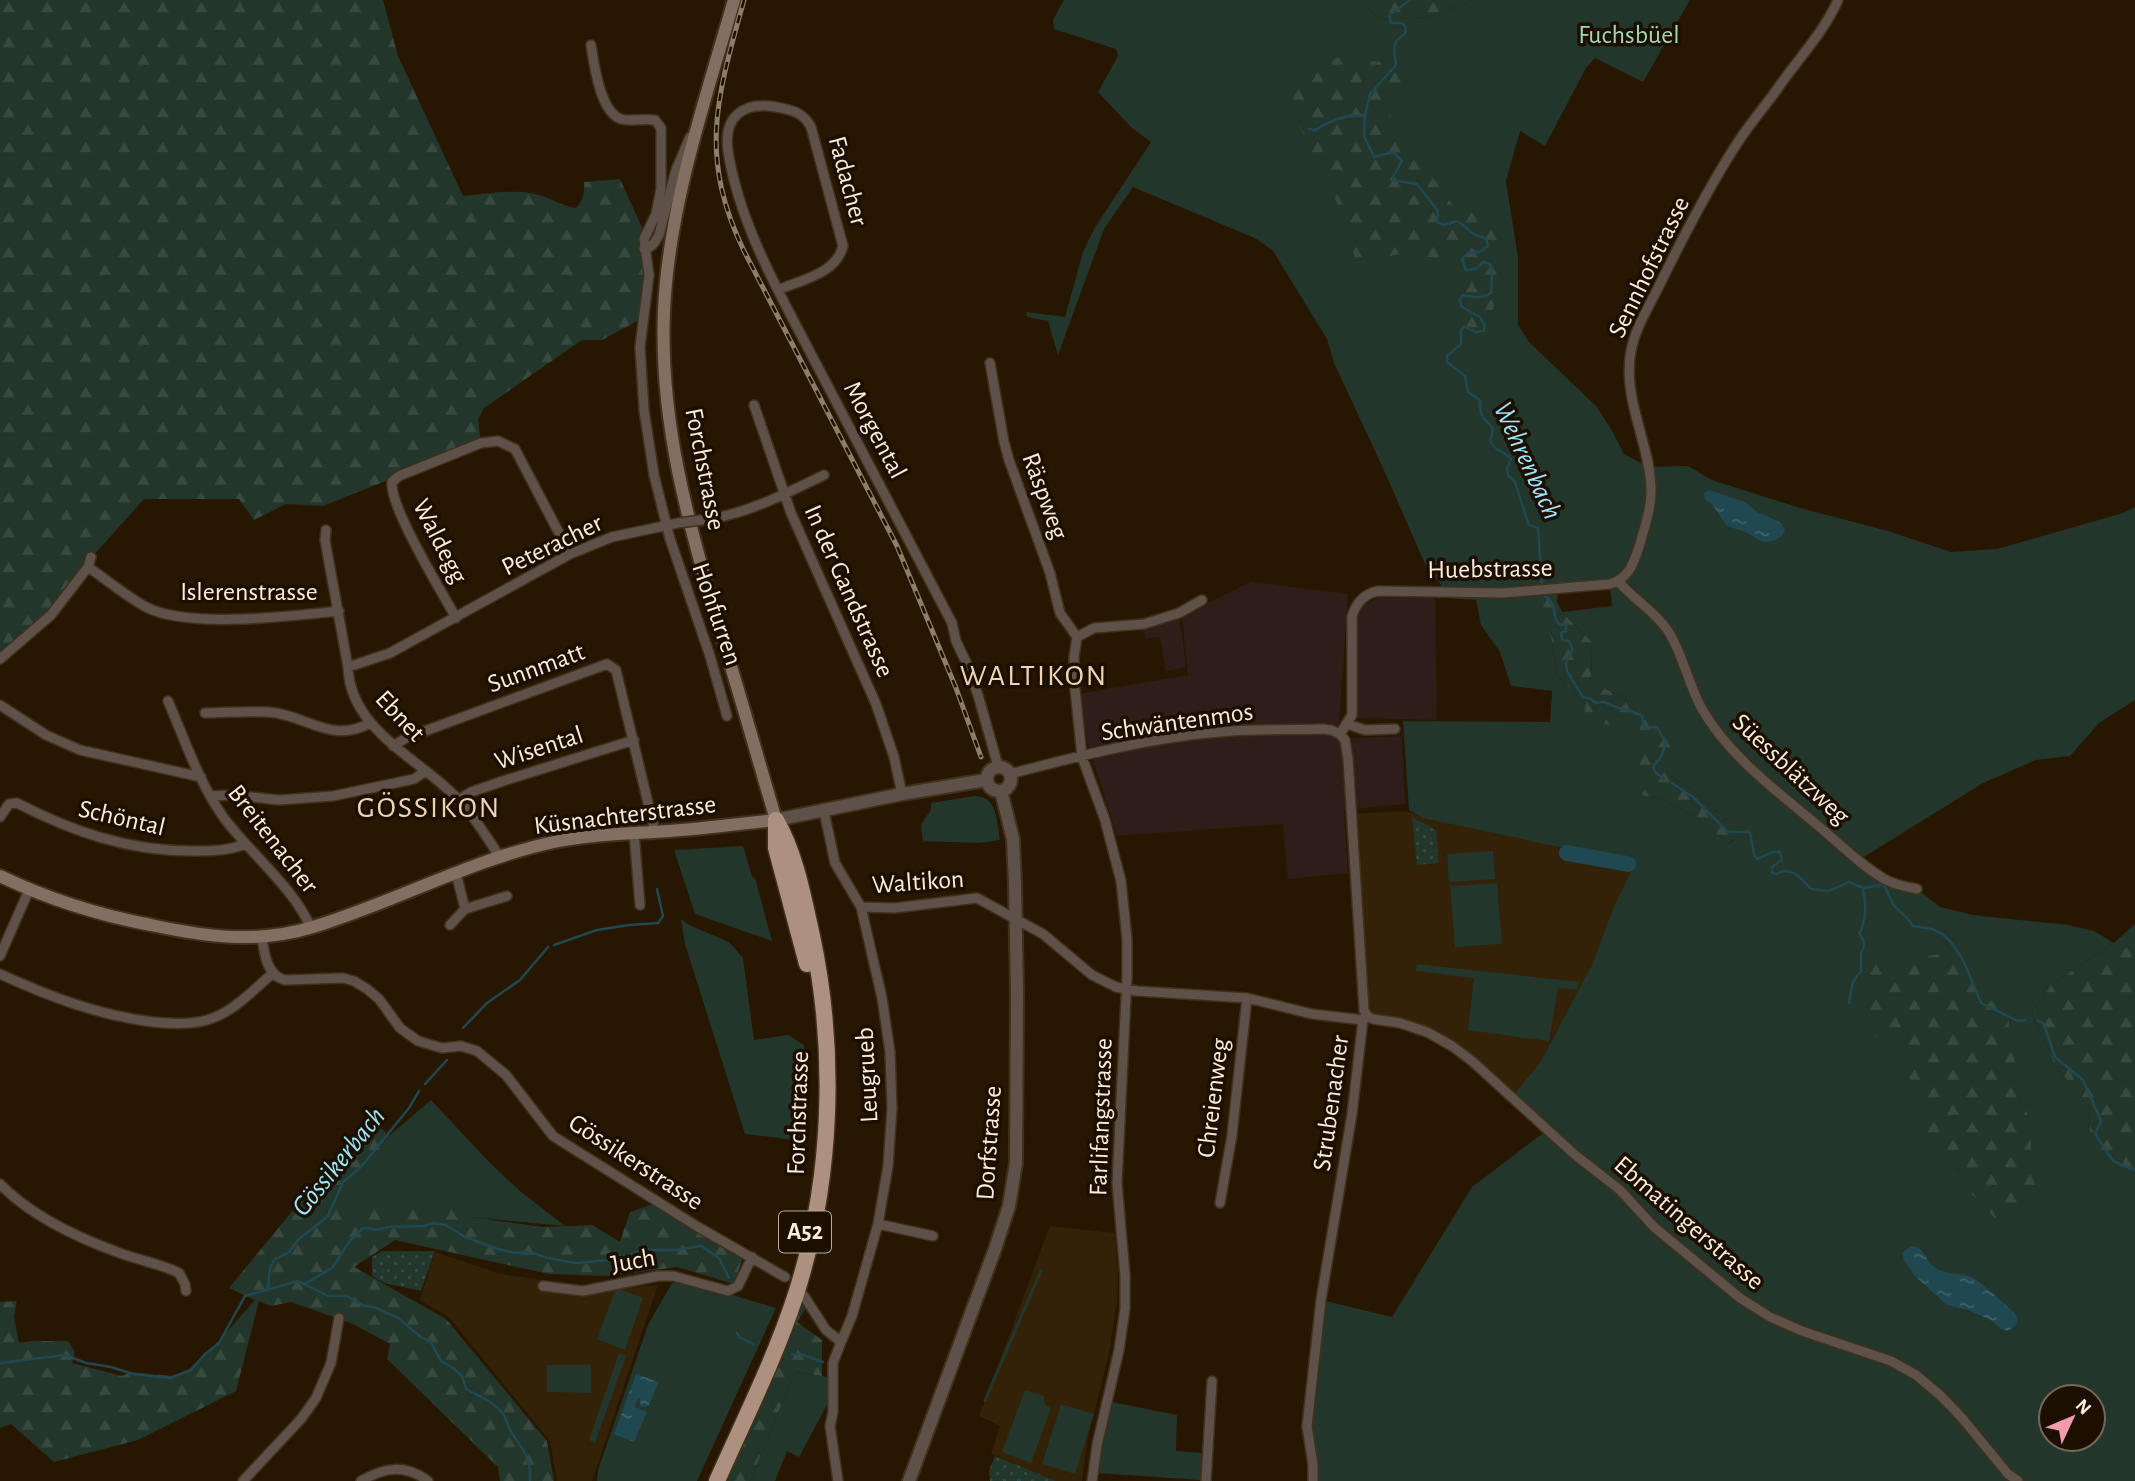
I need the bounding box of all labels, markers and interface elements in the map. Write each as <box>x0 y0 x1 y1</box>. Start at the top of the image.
park label: Fuchsbüel <box>1578 22 1680 48</box>
street label: Fadacher <box>824 133 873 229</box>
street label: Sennhofstrasse <box>1604 192 1694 342</box>
street label: Morgental <box>839 377 911 483</box>
water label: Wehrenbach <box>1488 398 1566 524</box>
street label: Forchstrasse <box>680 406 730 532</box>
street label: Räspweg <box>1017 449 1073 543</box>
street label: Waldegg <box>408 495 472 588</box>
street label: In der Gandstrasse <box>799 501 899 681</box>
street label: Peteracher <box>498 509 607 580</box>
street label: Huebstrasse <box>1427 555 1553 583</box>
street label: Hohfurren <box>687 559 747 669</box>
street label: Islerenstrasse <box>180 579 318 605</box>
street label: Sunnmatt <box>484 639 588 697</box>
district label: WALTIKON <box>960 661 1108 691</box>
street label: Ebnet <box>370 685 430 747</box>
street label: Schwäntenmos <box>1099 698 1255 746</box>
street label: Süessblätzweg <box>1728 709 1855 830</box>
street label: Wisental <box>492 722 586 774</box>
street label: Breitenacher <box>223 780 324 899</box>
street label: Küsnachterstrasse <box>532 791 718 839</box>
district label: GÖSSIKON <box>357 792 501 823</box>
street label: Schöntal <box>76 795 168 841</box>
street label: Waltikon <box>871 866 965 898</box>
street label: Leugrueb <box>852 1027 882 1123</box>
street label: Strubenacher <box>1309 1033 1353 1173</box>
street label: Chreienweg <box>1193 1037 1233 1159</box>
street label: Farlifangstrasse <box>1085 1038 1117 1196</box>
street label: Forchstrasse <box>783 1051 813 1175</box>
street label: Dorfstrasse <box>972 1085 1006 1201</box>
water label: Gössikerbach <box>287 1102 391 1222</box>
street label: Gössikerstrasse <box>564 1109 708 1215</box>
street label: Ebmatingerstrasse <box>1609 1151 1769 1295</box>
road number: A52 <box>779 1212 831 1252</box>
street label: Juch <box>609 1244 657 1278</box>
north arrow <box>2037 1383 2107 1453</box>
text: N <box>2072 1396 2095 1419</box>

